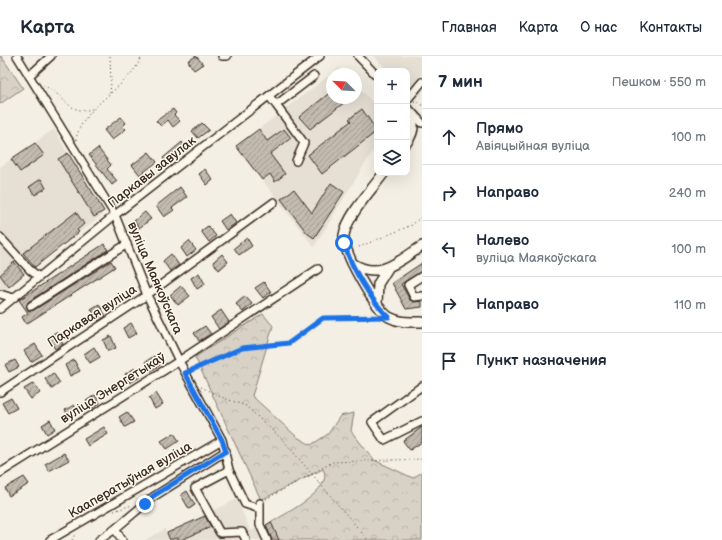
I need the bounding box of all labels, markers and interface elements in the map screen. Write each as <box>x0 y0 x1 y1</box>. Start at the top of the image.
text: Карта <box>20 16 74 39</box>
text: Главная <box>442 19 497 36</box>
text: Карта <box>519 19 558 36</box>
text: О нас <box>580 19 617 36</box>
text: Контакты <box>639 19 702 36</box>
north arrow <box>326 68 362 104</box>
map controls <box>374 68 410 176</box>
button: + <box>374 68 410 104</box>
text: 7 мин <box>438 72 483 92</box>
text: Пешком · 550 m <box>612 74 706 90</box>
button: − <box>374 104 410 140</box>
text: Прямо <box>476 119 523 138</box>
icon: ahead <box>438 126 460 148</box>
text: 100 m <box>671 129 706 145</box>
street label: Паркавы завулак <box>105 133 199 211</box>
text: Авіяцыйная вуліца <box>476 138 590 154</box>
button: layers <box>374 140 410 176</box>
icon: right <box>438 182 460 204</box>
text: Направо <box>476 183 539 202</box>
text: 240 m <box>669 185 706 201</box>
street label: вуліца Маякоўскага <box>124 219 186 337</box>
text: Налево <box>476 231 529 250</box>
route start <box>335 234 353 252</box>
icon: left <box>438 238 460 260</box>
text: 100 m <box>671 241 706 257</box>
text: вуліца Маякоўскага <box>476 250 597 266</box>
street label: Паркавая вуліца <box>44 281 140 351</box>
icon: right <box>438 294 460 316</box>
text: Направо <box>476 295 539 314</box>
text: 110 m <box>674 297 706 313</box>
street label: вуліца Энергетыкаў <box>57 349 169 427</box>
icon: arrive <box>438 350 460 372</box>
text: Пункт назначения <box>476 351 607 370</box>
street label: Кааператыўная вуліца <box>66 438 195 522</box>
route end <box>136 495 154 513</box>

